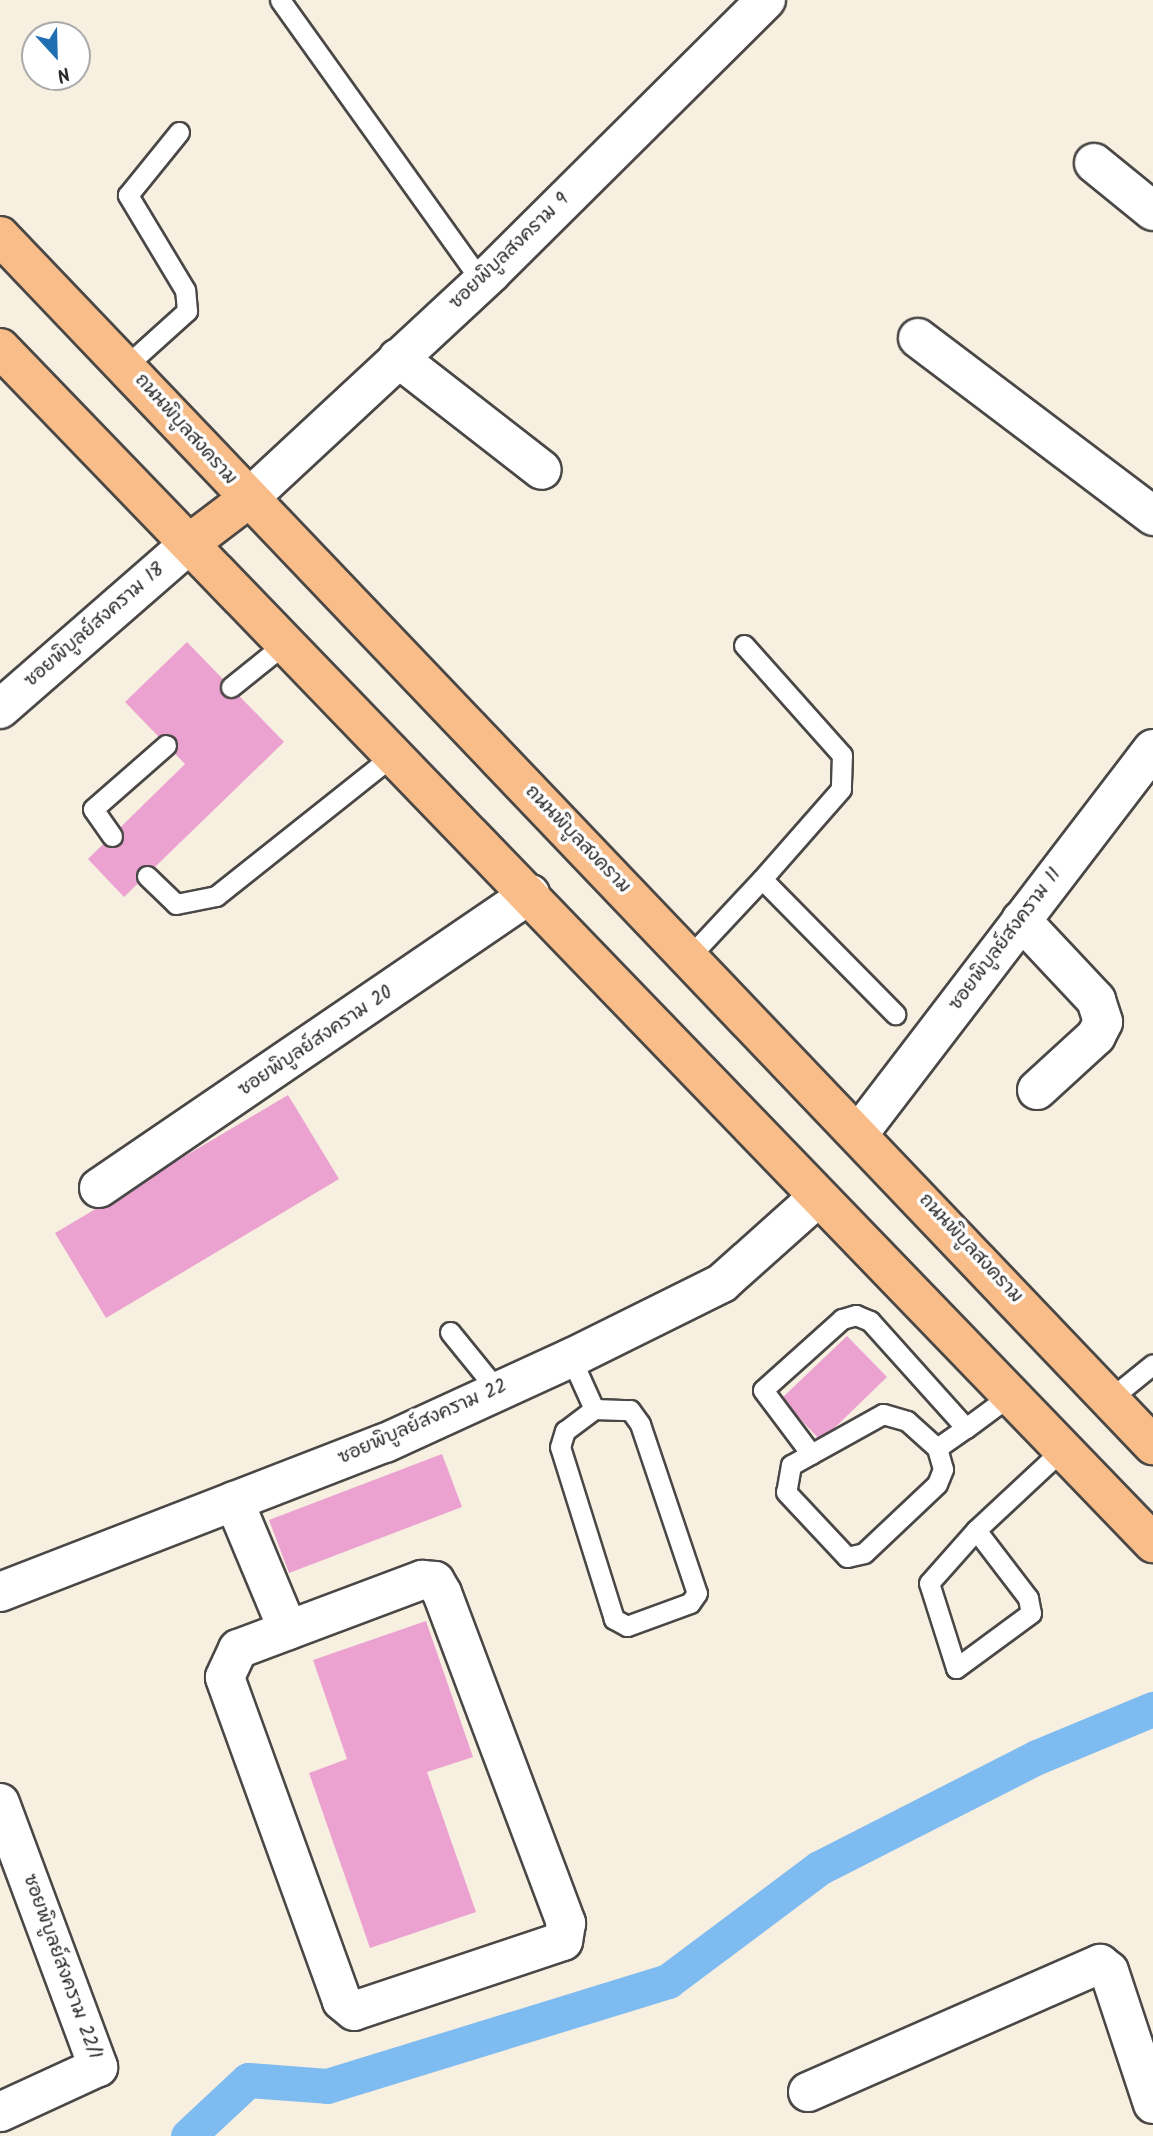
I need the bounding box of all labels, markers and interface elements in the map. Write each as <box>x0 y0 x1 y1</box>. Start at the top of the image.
north arrow <box>21 21 91 91</box>
text: N <box>52 57 74 90</box>
street label: ซอยพิบูลสงคราม 9 <box>445 189 575 315</box>
street label: ถนนพิบูลสงคราม <box>129 370 241 490</box>
street label: ซอยพิบูลย์สงคราม 18 <box>20 559 170 693</box>
street label: ถนนพิบูลสงคราม <box>520 781 634 899</box>
street label: ซอยพิบูลย์สงคราม 11 <box>945 864 1067 1016</box>
street label: ซอยพิบูลย์สงคราม 20 <box>235 982 397 1102</box>
street label: ถนนพิบูลสงคราม <box>913 1189 1027 1309</box>
street label: ซอยพิบูลย์สงคราม 22 <box>335 1375 511 1471</box>
street label: ซอยพิบูลย์สงคราม 22/1 <box>17 1871 105 2063</box>

